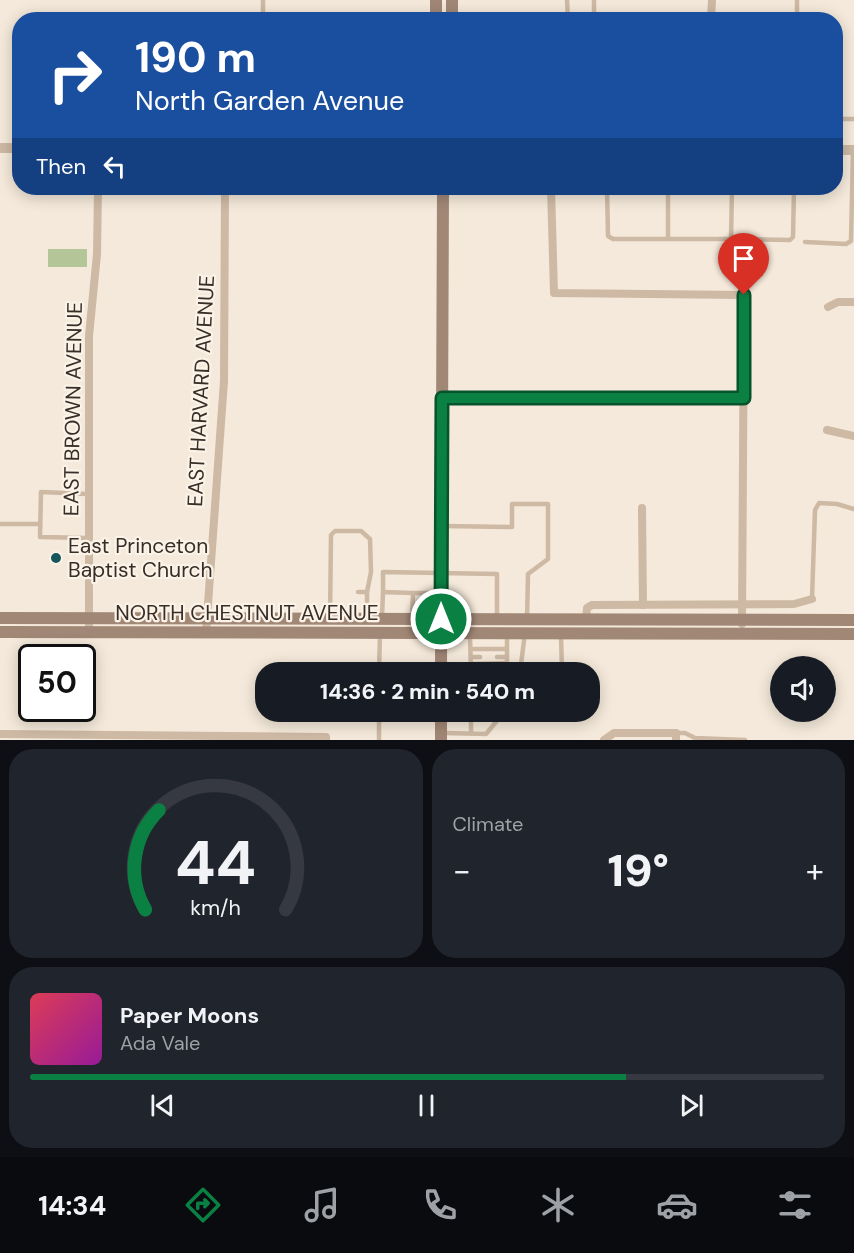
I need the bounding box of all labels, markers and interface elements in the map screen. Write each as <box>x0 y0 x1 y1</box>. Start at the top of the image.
text: 190 m <box>135 30 256 85</box>
icon: right <box>36 36 114 114</box>
text: North Garden Avenue <box>135 83 404 118</box>
icon: left <box>98 150 131 183</box>
text: Then <box>36 152 86 181</box>
pin <box>718 233 769 295</box>
icon: arrive <box>727 242 760 275</box>
street label: EAST HARVARD AVENUE <box>181 275 221 507</box>
street label: EAST BROWN AVENUE <box>57 302 89 516</box>
place label: East Princeton Baptist Church <box>68 532 213 584</box>
marker: East Princeton Baptist Church <box>49 551 63 565</box>
position arrow <box>409 587 473 651</box>
street label: NORTH CHESTNUT AVENUE <box>115 599 379 627</box>
speed limit sign: 50 <box>18 644 96 722</box>
map controls <box>770 656 836 722</box>
button: sound <box>770 656 836 722</box>
text: 14:36 · 2 min · 540 m <box>320 677 535 706</box>
text: Climate <box>453 811 523 837</box>
text: 44 <box>175 822 256 903</box>
text: 19° <box>607 841 669 900</box>
text: − <box>453 849 471 892</box>
text: + <box>806 849 824 892</box>
text: km/h <box>190 895 241 923</box>
text: Paper Moons <box>120 1001 259 1030</box>
text: Ada Vale <box>120 1030 200 1056</box>
icon: previous <box>146 1089 179 1122</box>
icon: pause <box>410 1089 443 1122</box>
icon: next <box>675 1089 708 1122</box>
icon: directions <box>182 1184 224 1226</box>
icon: music <box>301 1184 343 1226</box>
icon: phone <box>419 1184 461 1226</box>
icon: climate <box>537 1184 579 1226</box>
icon: car <box>656 1184 698 1226</box>
icon: filters <box>774 1184 816 1226</box>
text: 14:34 <box>38 1188 106 1223</box>

